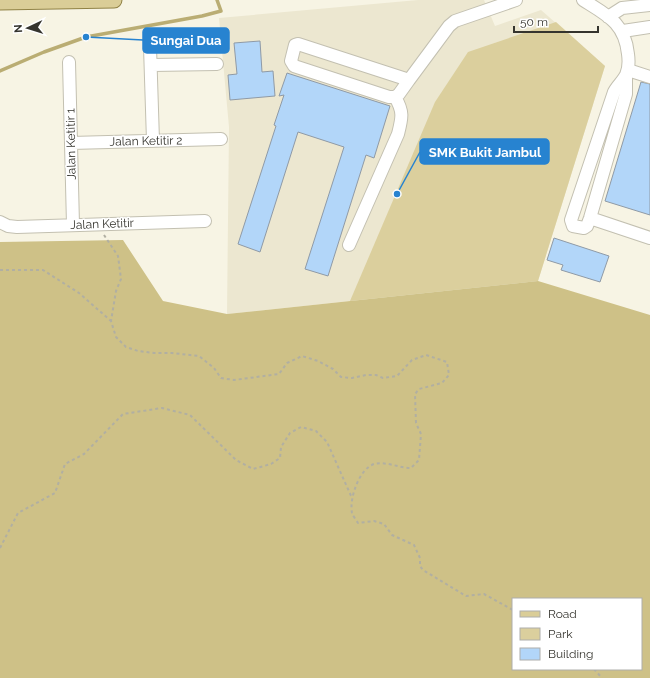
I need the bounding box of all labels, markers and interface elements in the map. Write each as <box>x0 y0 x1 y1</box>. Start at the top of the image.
north arrow <box>8 8 48 48</box>
scale bar <box>514 8 598 34</box>
text: 50 m <box>520 15 548 29</box>
text: N <box>12 24 25 33</box>
callout: Sungai Dua <box>143 28 229 53</box>
text: Sungai Dua <box>151 33 222 48</box>
street label: Jalan Ketitir 1 <box>63 108 79 180</box>
street label: Jalan Ketitir 2 <box>109 133 183 149</box>
callout: SMK Bukit Jambul <box>420 139 549 164</box>
text: SMK Bukit Jambul <box>429 145 542 160</box>
street label: Jalan Ketitir <box>70 216 135 232</box>
legend <box>512 598 642 670</box>
text: Road <box>548 607 577 621</box>
text: Park <box>548 627 573 641</box>
text: Building <box>548 647 594 661</box>

